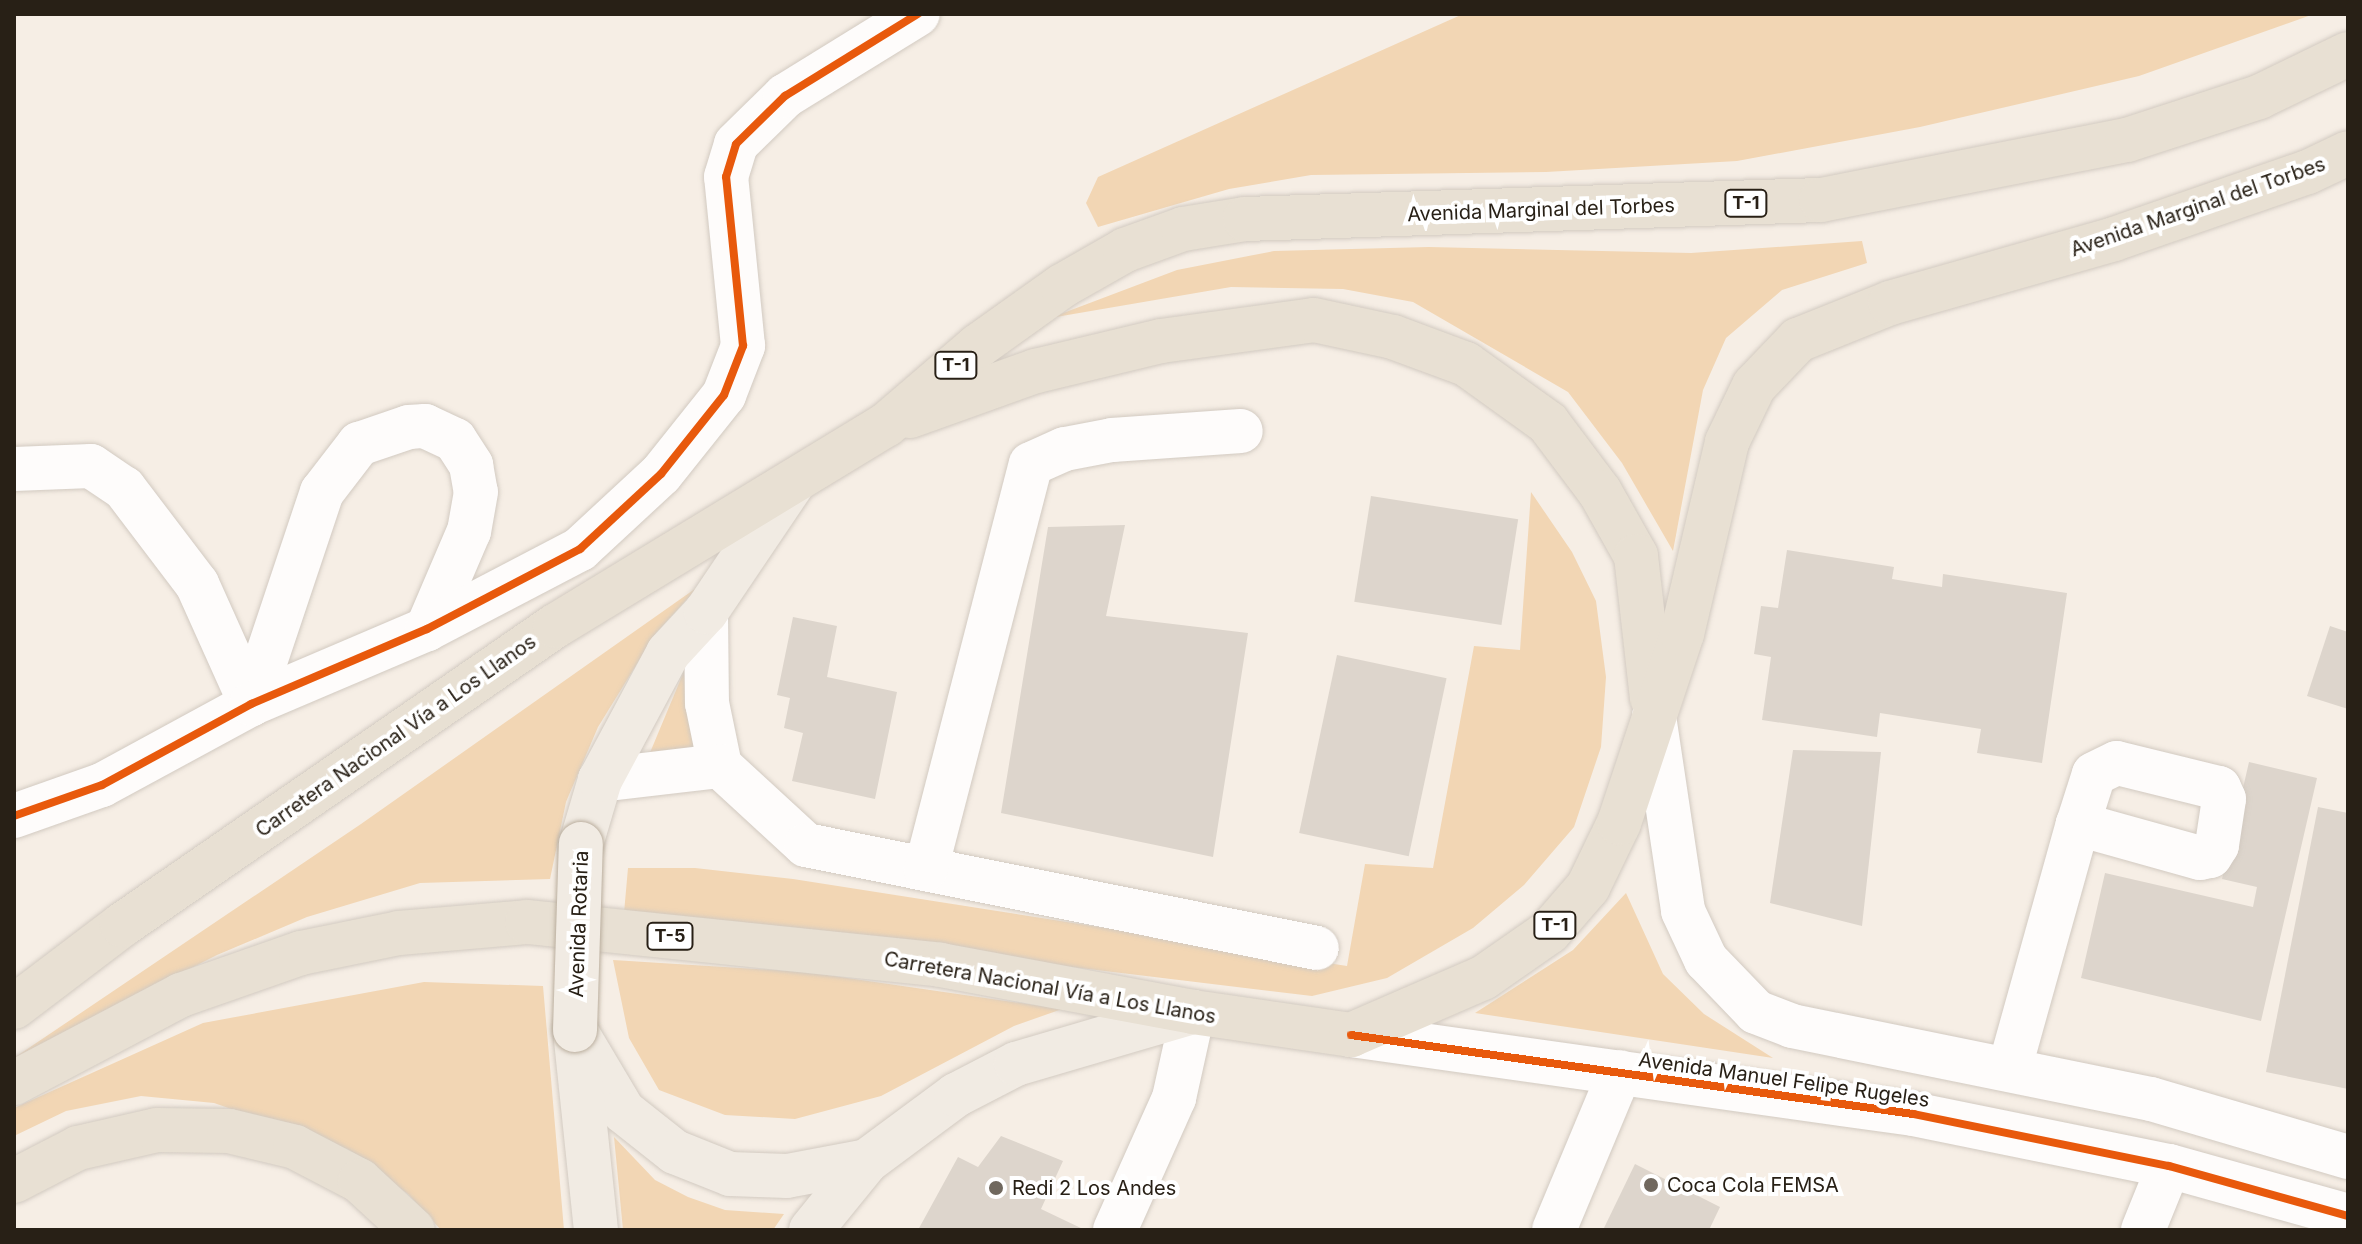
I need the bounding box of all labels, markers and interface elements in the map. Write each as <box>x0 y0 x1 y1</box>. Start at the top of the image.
street label: Avenida Marginal del Torbes <box>2067 152 2329 262</box>
road number: T-1 <box>1724 189 1768 217</box>
street label: Avenida Marginal del Torbes <box>1407 193 1675 227</box>
road number: T-1 <box>934 351 978 379</box>
street label: Carretera Nacional Vía a Los Llanos <box>251 630 541 842</box>
street label: Avenida Rotaria <box>564 850 594 998</box>
road number: T-1 <box>1533 911 1577 939</box>
road number: T-5 <box>646 922 694 950</box>
street label: Carretera Nacional Vía a Los Llanos <box>882 947 1218 1029</box>
street label: Avenida Manuel Felipe Rugeles <box>1637 1048 1931 1112</box>
place label: Coca Cola FEMSA <box>1667 1173 1839 1197</box>
place label: Redi 2 Los Andes <box>1012 1176 1176 1200</box>
marker: Coca Cola FEMSA <box>1642 1176 1660 1194</box>
marker: Redi 2 Los Andes <box>987 1179 1005 1197</box>

